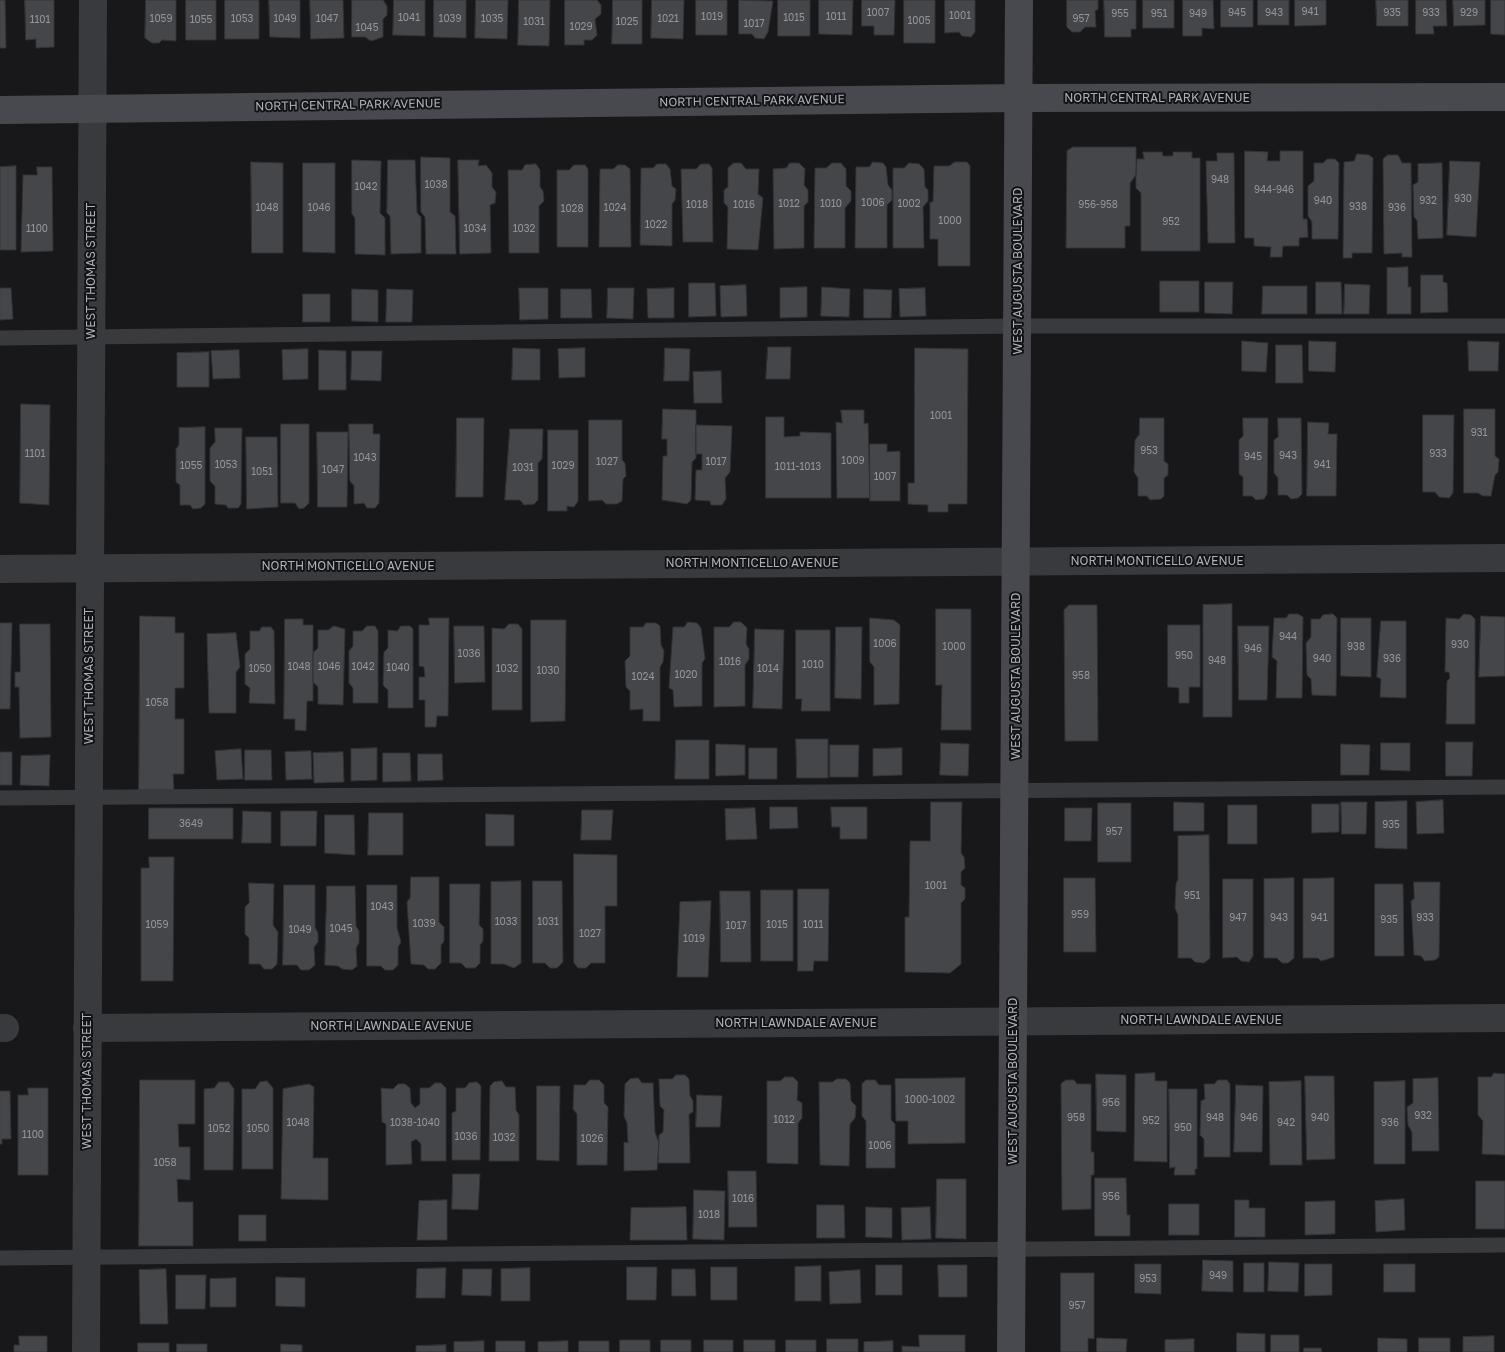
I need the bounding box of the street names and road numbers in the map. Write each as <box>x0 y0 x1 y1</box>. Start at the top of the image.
street label: NORTH CENTRAL PARK AVENUE <box>1064 91 1250 105</box>
street label: NORTH CENTRAL PARK AVENUE <box>659 92 845 110</box>
street label: NORTH CENTRAL PARK AVENUE <box>255 96 441 114</box>
street label: WEST AUGUSTA BOULEVARD <box>1011 187 1025 355</box>
street label: WEST THOMAS STREET <box>84 203 98 339</box>
street label: NORTH MONTICELLO AVENUE <box>1070 554 1244 568</box>
street label: NORTH MONTICELLO AVENUE <box>665 556 839 570</box>
street label: NORTH MONTICELLO AVENUE <box>261 559 435 573</box>
street label: WEST AUGUSTA BOULEVARD <box>1009 592 1023 760</box>
street label: WEST THOMAS STREET <box>82 608 96 744</box>
street label: WEST AUGUSTA BOULEVARD <box>1006 997 1020 1165</box>
street label: WEST THOMAS STREET <box>80 1013 94 1149</box>
street label: NORTH LAWNDALE AVENUE <box>1120 1013 1282 1027</box>
street label: NORTH LAWNDALE AVENUE <box>715 1016 877 1030</box>
street label: NORTH LAWNDALE AVENUE <box>310 1019 472 1033</box>

